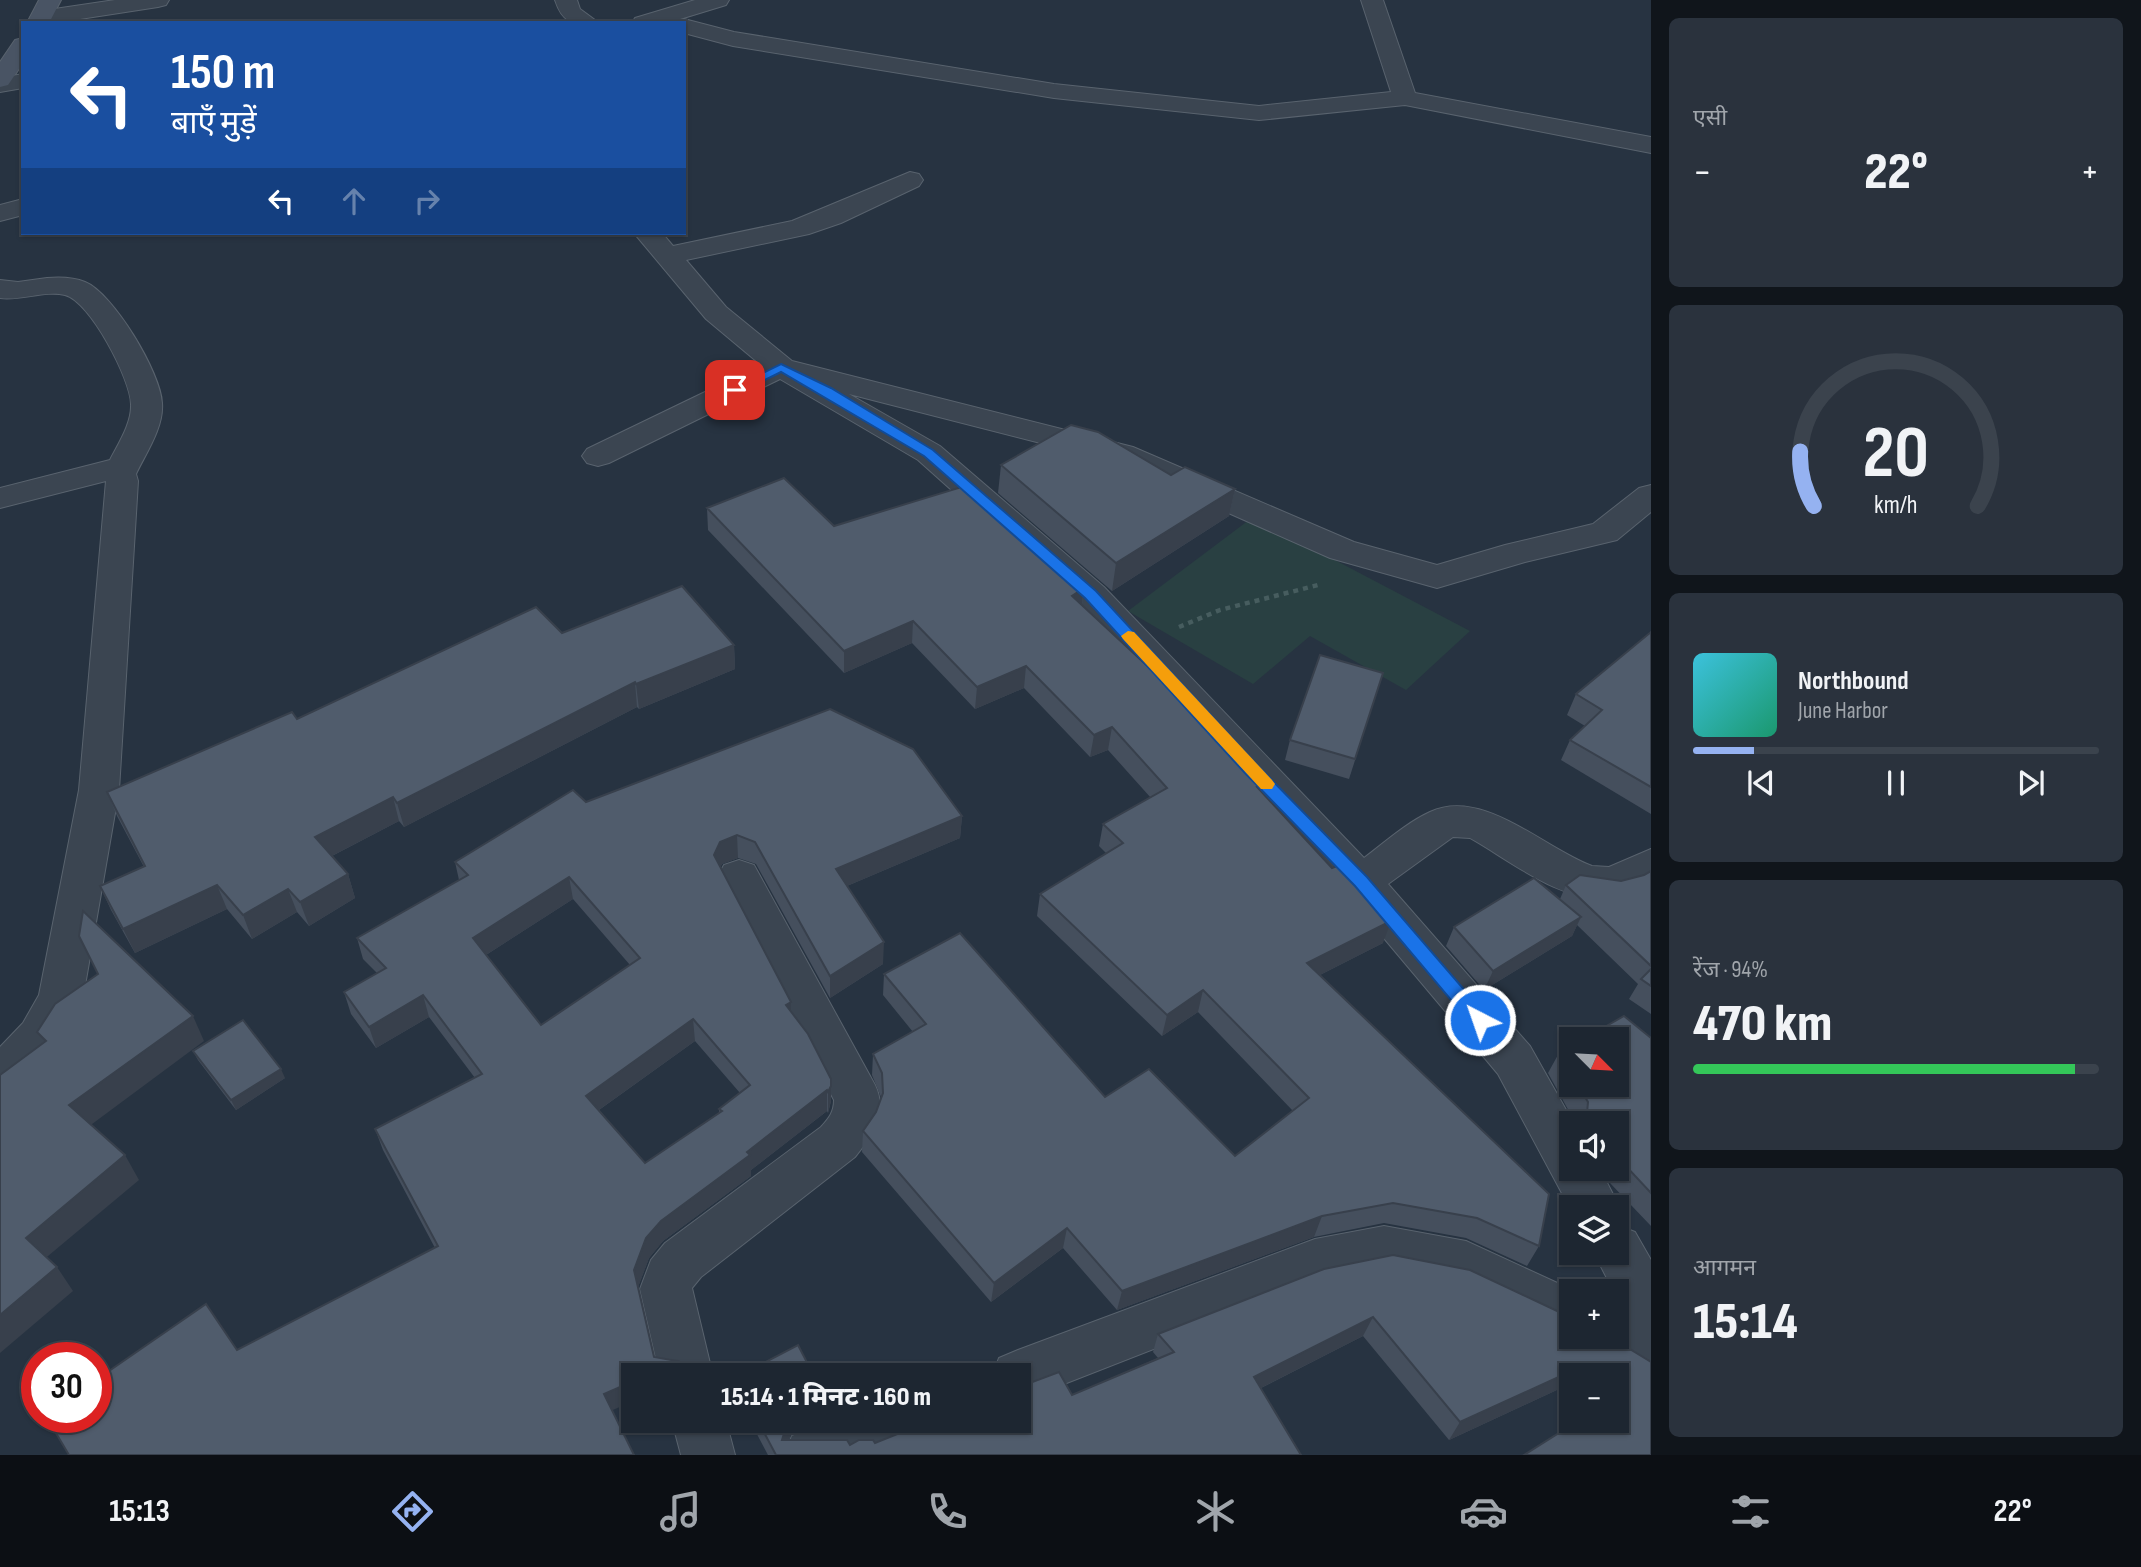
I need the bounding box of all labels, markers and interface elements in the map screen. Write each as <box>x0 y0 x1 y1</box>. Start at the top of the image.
text: 150 m <box>171 44 275 103</box>
icon: left <box>56 49 147 140</box>
text: बाएँ मुड़ें <box>171 104 257 143</box>
text: एसी <box>1693 104 1727 132</box>
text: 22° <box>1864 141 1928 204</box>
text: − <box>1693 150 1712 195</box>
text: + <box>2080 150 2099 195</box>
icon: left <box>262 182 300 220</box>
icon: ahead <box>335 182 373 220</box>
icon: right <box>408 182 446 220</box>
pin <box>705 360 765 420</box>
icon: arrive <box>716 371 754 409</box>
text: 20 <box>1863 411 1929 499</box>
text: km/h <box>1874 490 1918 521</box>
text: Northbound <box>1798 666 1909 697</box>
text: June Harbor <box>1798 697 1888 725</box>
icon: previous <box>1742 764 1780 802</box>
icon: pause <box>1877 764 1915 802</box>
icon: next <box>2012 764 2050 802</box>
text: रेंज · 94% <box>1693 956 1768 984</box>
position arrow <box>1443 983 1517 1057</box>
text: 470 km <box>1693 993 1832 1056</box>
north arrow <box>1559 1027 1629 1097</box>
map controls <box>1559 1027 1629 1433</box>
button: sound <box>1559 1111 1629 1181</box>
button: layers <box>1559 1195 1629 1265</box>
text: आगमन <box>1693 1254 1756 1282</box>
button: + <box>1559 1279 1629 1349</box>
text: 15:14 <box>1693 1291 1798 1354</box>
speed limit sign: 30 <box>21 1342 112 1433</box>
button: − <box>1559 1363 1629 1433</box>
text: 15:14 · 1 मिनट · 160 m <box>721 1382 931 1413</box>
icon: directions <box>388 1487 437 1536</box>
icon: music <box>656 1487 705 1536</box>
icon: phone <box>923 1487 972 1536</box>
icon: climate <box>1191 1487 1240 1536</box>
icon: car <box>1459 1487 1508 1536</box>
icon: filters <box>1726 1487 1775 1536</box>
text: 15:13 <box>109 1492 170 1531</box>
text: 22° <box>1994 1492 2032 1531</box>

